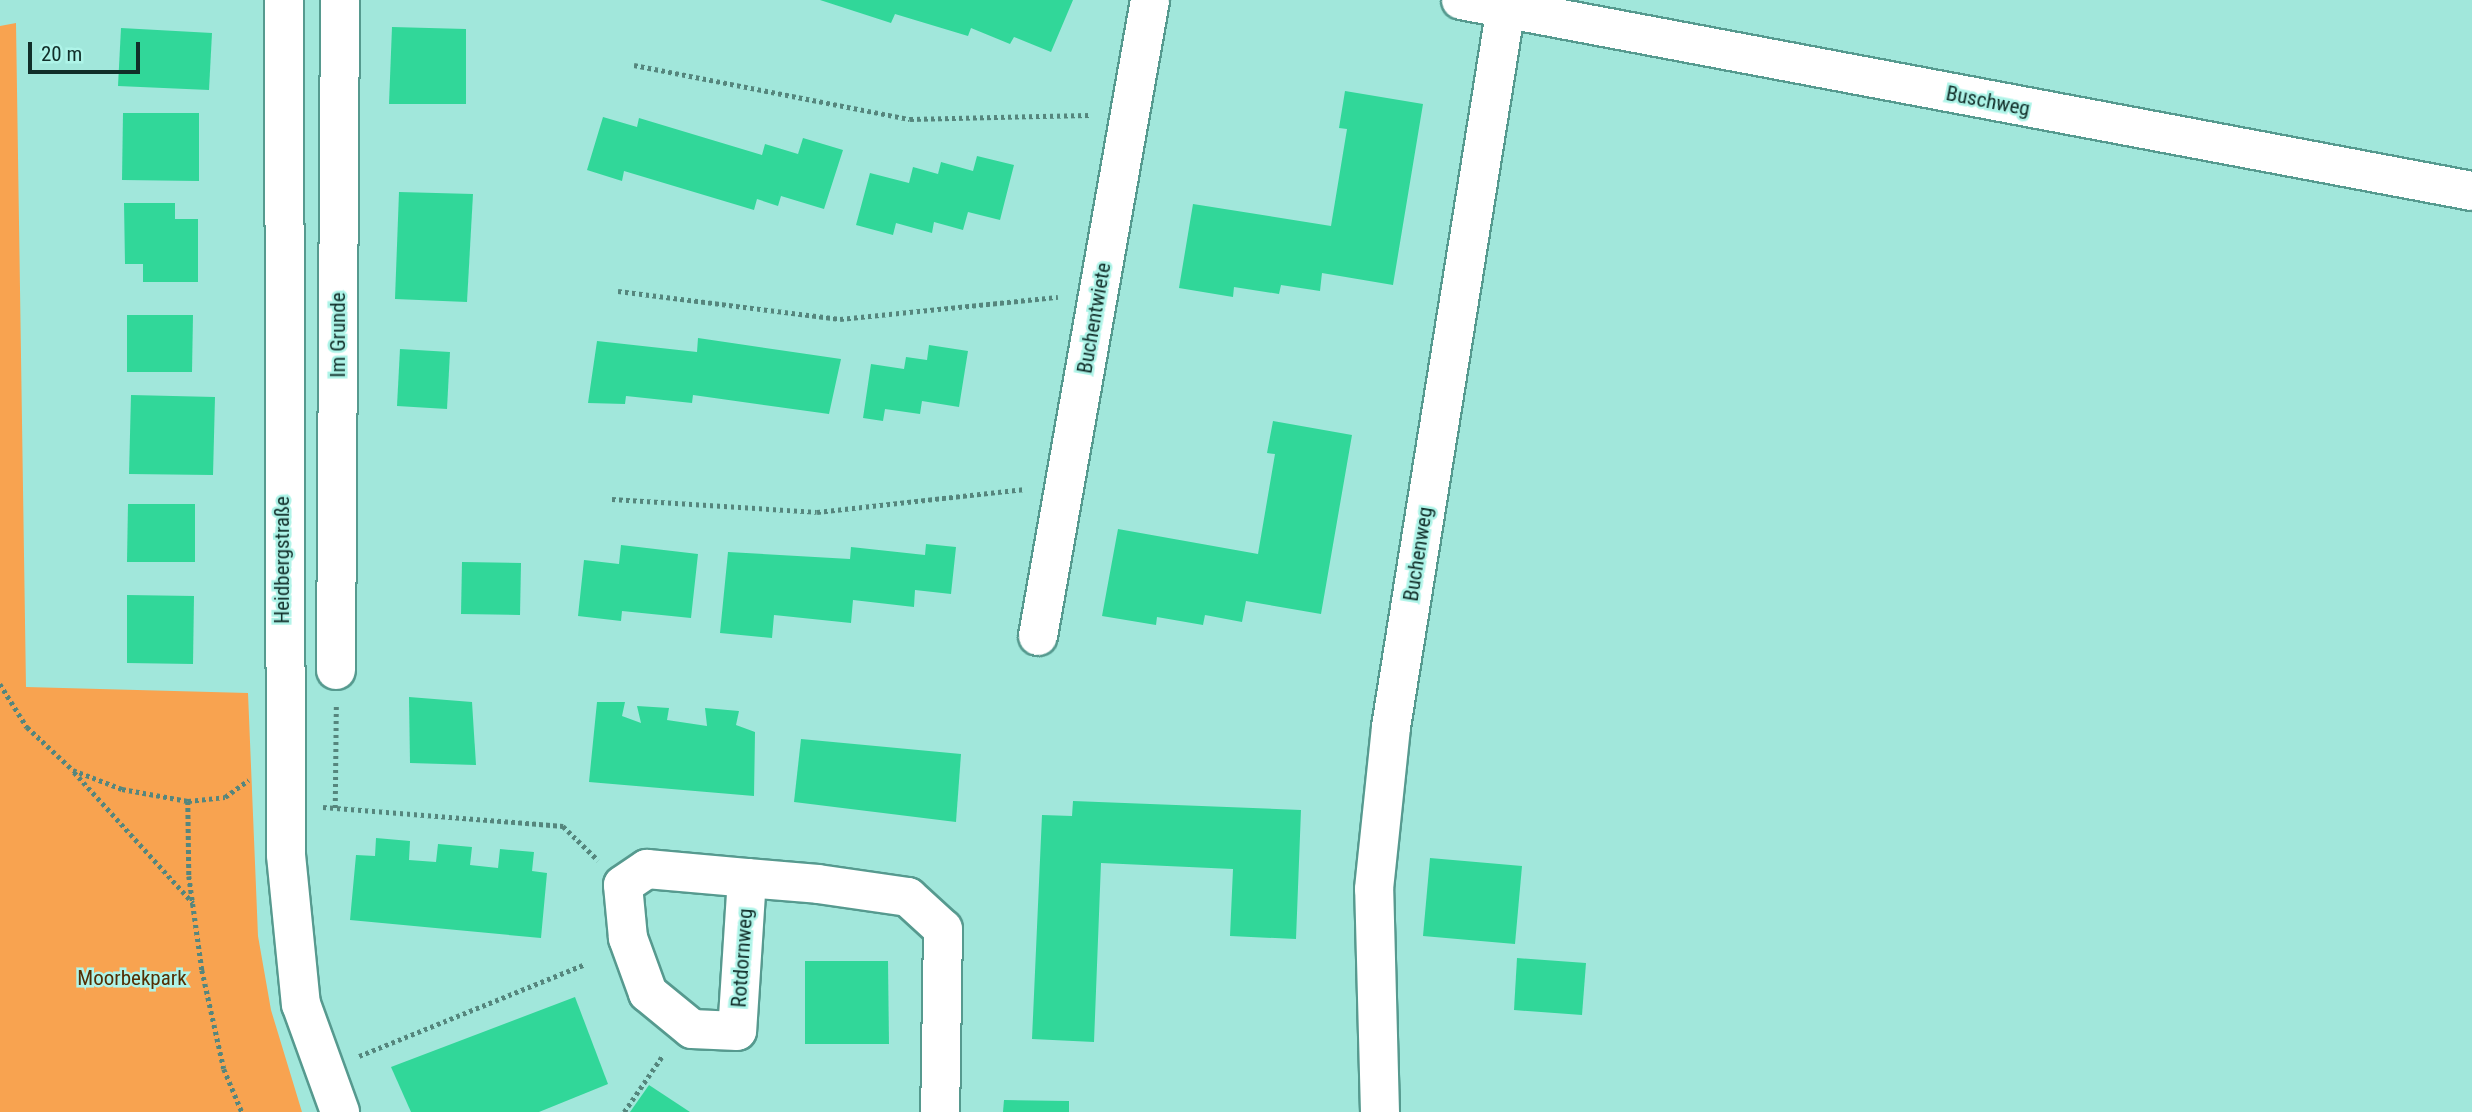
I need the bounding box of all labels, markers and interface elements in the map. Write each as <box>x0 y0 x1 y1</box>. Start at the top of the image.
scale bar <box>32 28 144 72</box>
text: 20 m <box>41 42 82 66</box>
street label: Buschweg <box>1944 81 2032 121</box>
street label: Buchentwiete <box>1072 261 1116 375</box>
street label: Im Grunde <box>325 292 351 378</box>
street label: Heidbergstraße <box>269 496 295 624</box>
street label: Buchenweg <box>1398 505 1438 603</box>
street label: Rotdornweg <box>726 908 758 1008</box>
park label: Moorbekpark <box>77 965 187 991</box>

